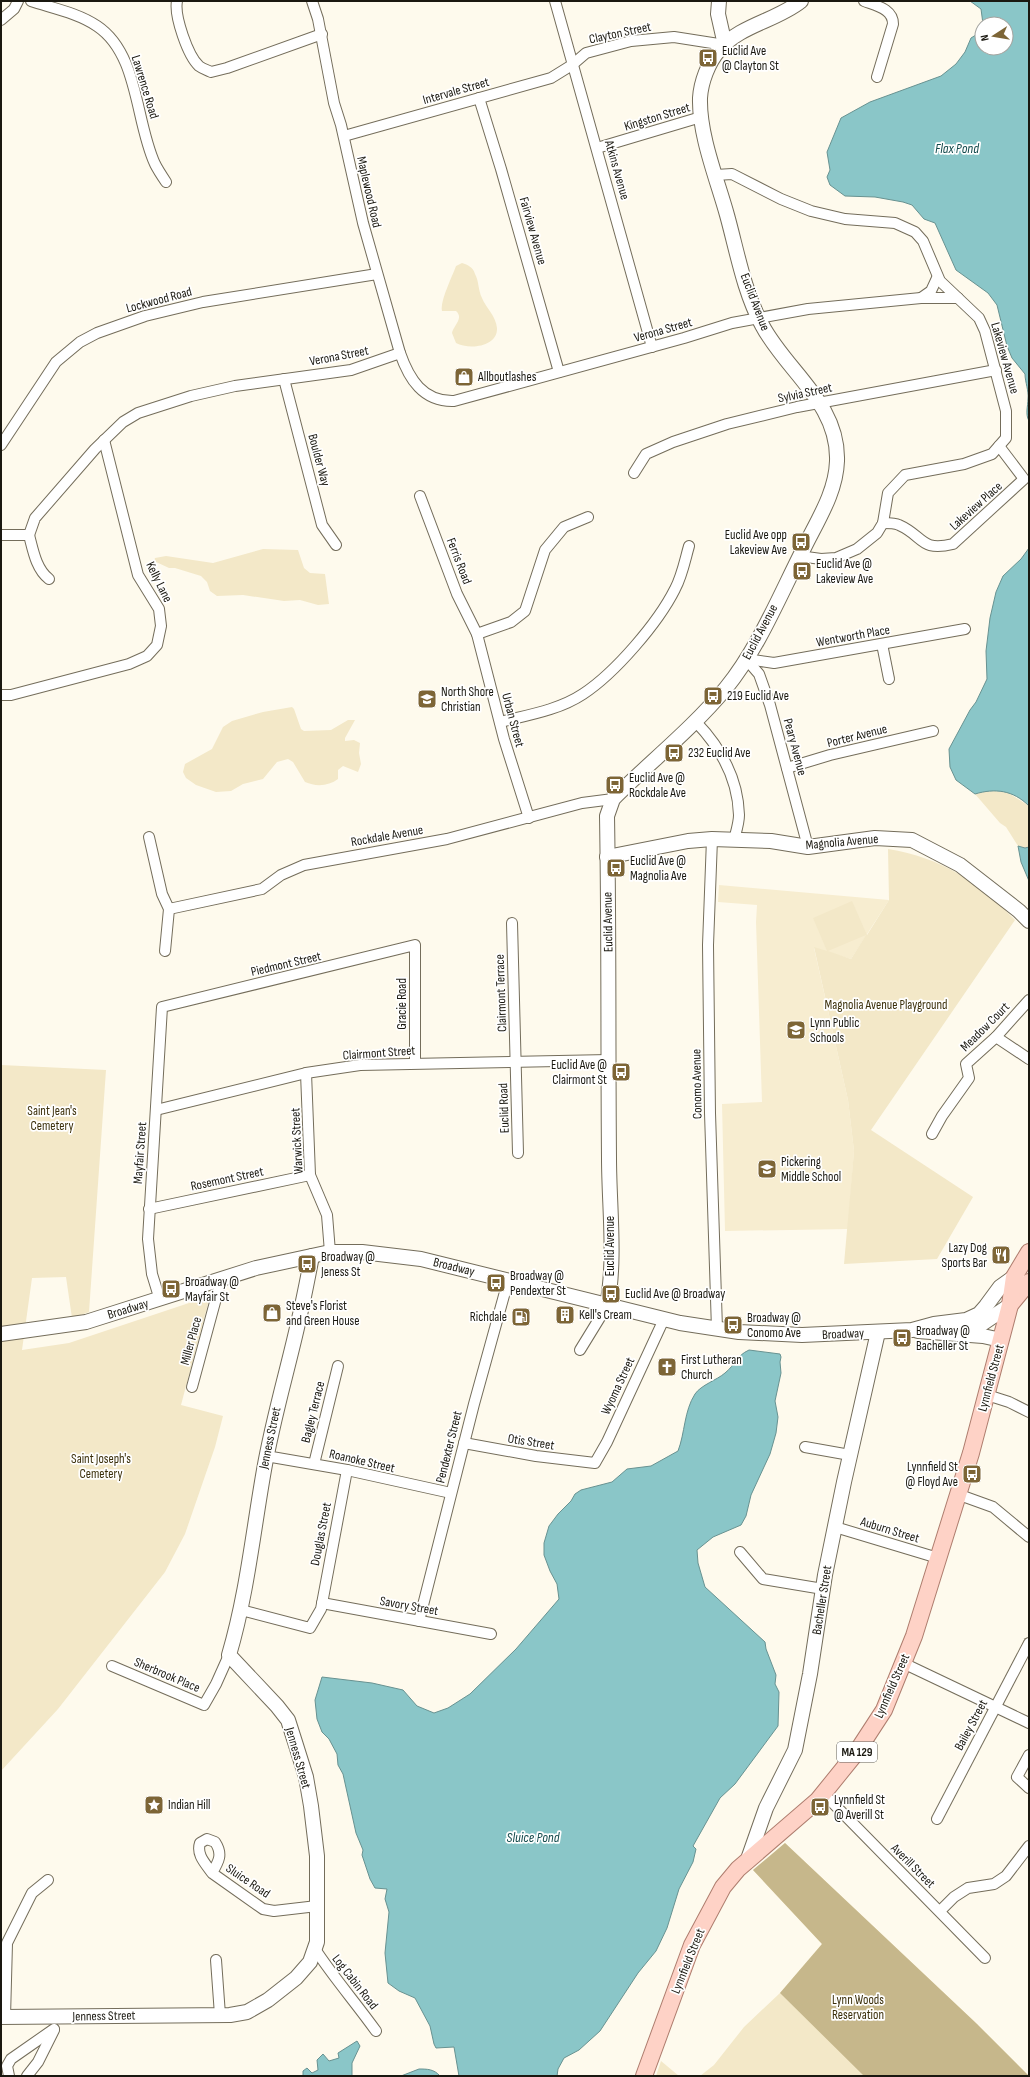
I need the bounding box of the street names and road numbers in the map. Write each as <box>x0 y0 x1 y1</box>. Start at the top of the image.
street label: Clayton Street <box>587 19 653 47</box>
street label: Lawrence Road <box>128 53 162 121</box>
street label: Intervale Street <box>421 74 491 108</box>
street label: Kingston Street <box>622 99 692 135</box>
street label: Atkins Avenue <box>601 138 633 202</box>
street label: Maplewood Road <box>353 155 385 229</box>
street label: Fairview Avenue <box>516 195 550 267</box>
street label: Euclid Avenue <box>737 271 773 333</box>
street label: Lockwood Road <box>124 284 194 316</box>
street label: Verona Street <box>632 314 694 346</box>
street label: Lakeview Avenue <box>987 320 1023 396</box>
street label: Verona Street <box>308 342 370 370</box>
street label: Sylvia Street <box>776 379 834 407</box>
street label: Boulder Way <box>304 432 334 488</box>
street label: Lakeview Place <box>946 478 1006 534</box>
street label: Ferris Road <box>443 536 475 586</box>
street label: Kelly Lane <box>142 559 176 605</box>
street label: Euclid Avenue <box>739 602 781 662</box>
street label: Wentworth Place <box>815 622 891 650</box>
street label: Urban Street <box>498 691 528 749</box>
street label: Peary Avenue <box>780 717 810 777</box>
street label: Porter Avenue <box>825 721 889 751</box>
street label: Rockdale Avenue <box>350 822 424 850</box>
street label: Magnolia Avenue <box>805 831 879 853</box>
street label: Euclid Avenue <box>599 892 617 952</box>
street label: Piedmont Street <box>249 948 323 980</box>
street label: Clairmont Terrace <box>492 954 510 1032</box>
street label: Gracie Road <box>394 978 410 1030</box>
street label: Meadow Court <box>957 999 1013 1055</box>
street label: Clairmont Street <box>342 1042 416 1064</box>
street label: Conomo Avenue <box>688 1049 706 1119</box>
street label: Euclid Road <box>495 1083 513 1133</box>
street label: Warwick Street <box>287 1107 307 1175</box>
street label: Mayfair Street <box>130 1121 150 1184</box>
street label: Rosemont Street <box>189 1163 265 1195</box>
street label: Euclid Avenue <box>602 1216 618 1276</box>
street label: Broadway <box>432 1254 476 1280</box>
street label: Broadway <box>105 1295 151 1323</box>
street label: Miller Place <box>177 1315 205 1367</box>
street label: Broadway <box>822 1325 864 1343</box>
street label: Lynnfield Street <box>974 1343 1008 1413</box>
street label: Wyoma Street <box>598 1355 638 1417</box>
street label: Bagley Terrace <box>298 1380 328 1444</box>
street label: Jenness Street <box>255 1406 284 1471</box>
street label: Pendexter Street <box>432 1409 466 1485</box>
street label: Otis Street <box>507 1430 555 1454</box>
street label: Roanoke Street <box>328 1446 396 1476</box>
street label: Douglas Street <box>307 1501 335 1567</box>
street label: Auburn Street <box>858 1513 921 1547</box>
street label: Bacheller Street <box>809 1564 835 1636</box>
street label: Savory Street <box>378 1593 440 1619</box>
street label: Lynnfield Street <box>871 1651 913 1721</box>
street label: Sherbrook Place <box>132 1654 202 1696</box>
street label: Bailey Street <box>951 1697 991 1753</box>
street label: Jenness Street <box>281 1725 314 1790</box>
road number: MA 129 <box>837 1742 877 1762</box>
street label: Averill Street <box>887 1840 938 1891</box>
street label: Sluice Road <box>223 1860 273 1902</box>
street label: Lynnfield Street <box>668 1926 708 1996</box>
street label: Log Cabin Road <box>329 1951 381 2013</box>
street label: Jenness Street <box>71 2007 136 2025</box>

